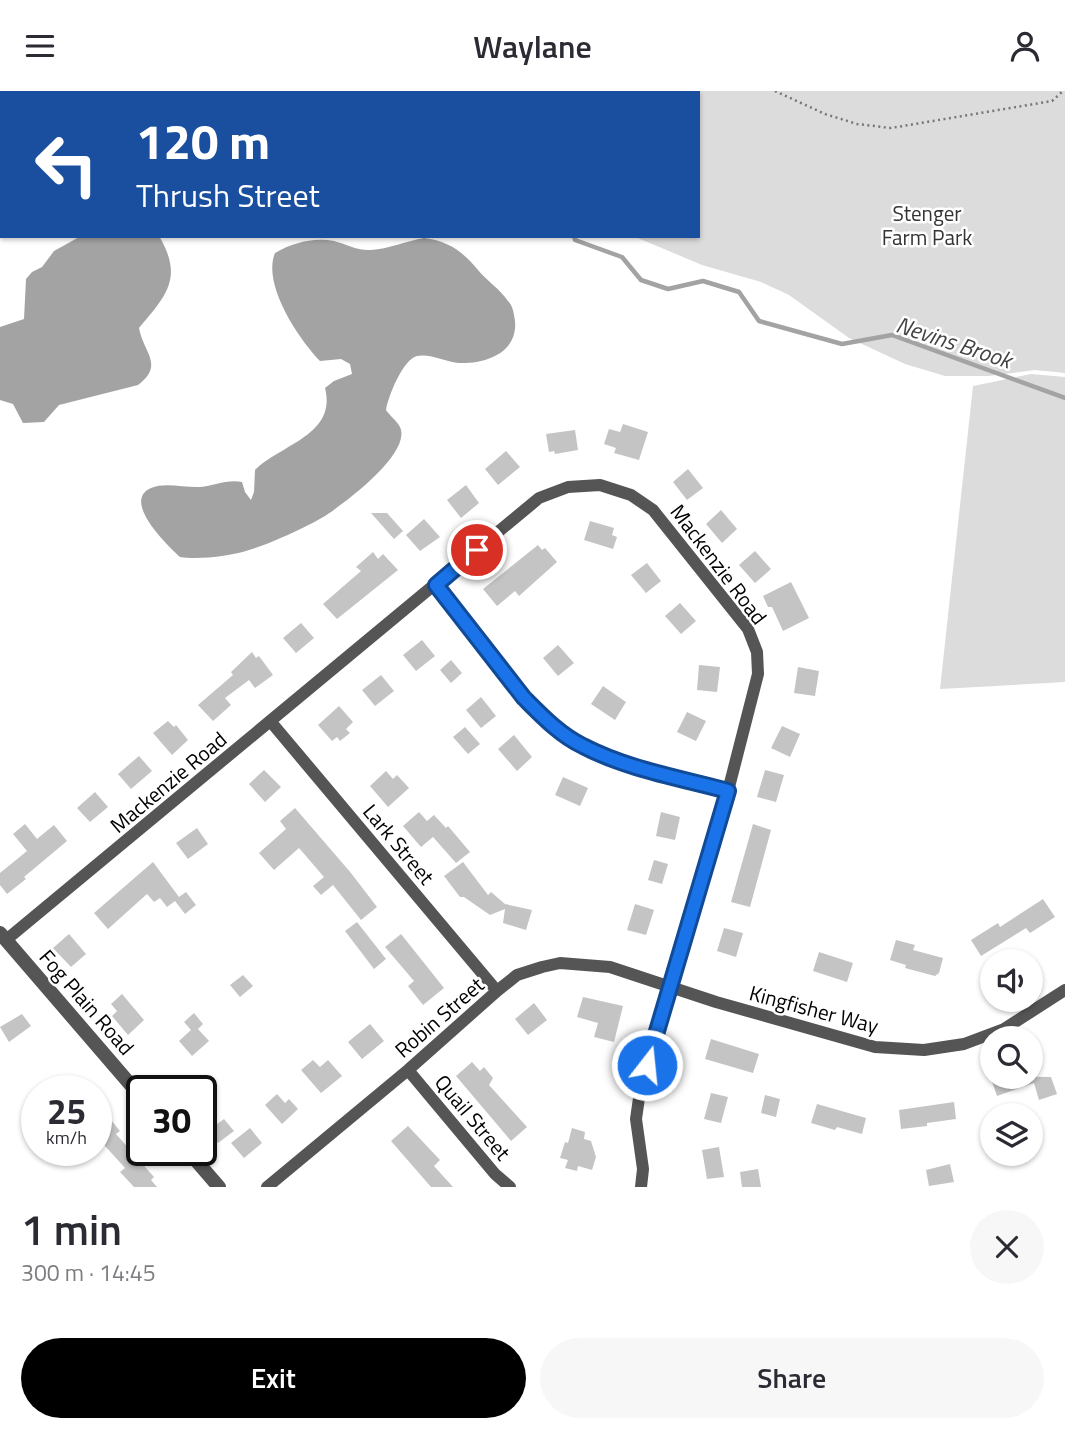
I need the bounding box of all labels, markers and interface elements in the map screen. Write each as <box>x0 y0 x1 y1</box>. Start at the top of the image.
text: Waylane <box>473 22 592 70</box>
icon: menu <box>21 27 59 65</box>
icon: person <box>1006 27 1044 65</box>
text: 120 m <box>136 103 270 178</box>
icon: left <box>21 119 112 210</box>
text: Thrush Street <box>136 171 320 219</box>
park label: Stenger Farm Park <box>882 197 972 253</box>
water label: Nevins Brook <box>892 307 1019 378</box>
street label: Mackenzie Road <box>663 497 775 631</box>
pin <box>447 520 507 580</box>
icon: arrive <box>458 531 496 569</box>
street label: Mackenzie Road <box>103 724 233 840</box>
street label: Lark Street <box>356 797 443 892</box>
street label: Fog Plain Road <box>32 942 142 1062</box>
map controls <box>980 949 1043 1166</box>
button: sound <box>980 949 1043 1012</box>
street label: Robin Street <box>387 969 491 1065</box>
street label: Kingfisher Way <box>746 976 882 1042</box>
button: search <box>980 1026 1043 1089</box>
position arrow <box>610 1028 684 1102</box>
street label: Quail Street <box>427 1067 519 1167</box>
speed limit sign: 30 <box>126 1075 217 1166</box>
text: 25 <box>47 1084 86 1138</box>
button: layers <box>980 1103 1043 1166</box>
text: km/h <box>46 1124 87 1151</box>
text: 1 min <box>21 1197 122 1261</box>
button: close <box>970 1210 1044 1284</box>
text: 300 m · 14:45 <box>21 1255 156 1290</box>
button: Exit <box>21 1338 526 1418</box>
button: Share <box>540 1338 1044 1418</box>

